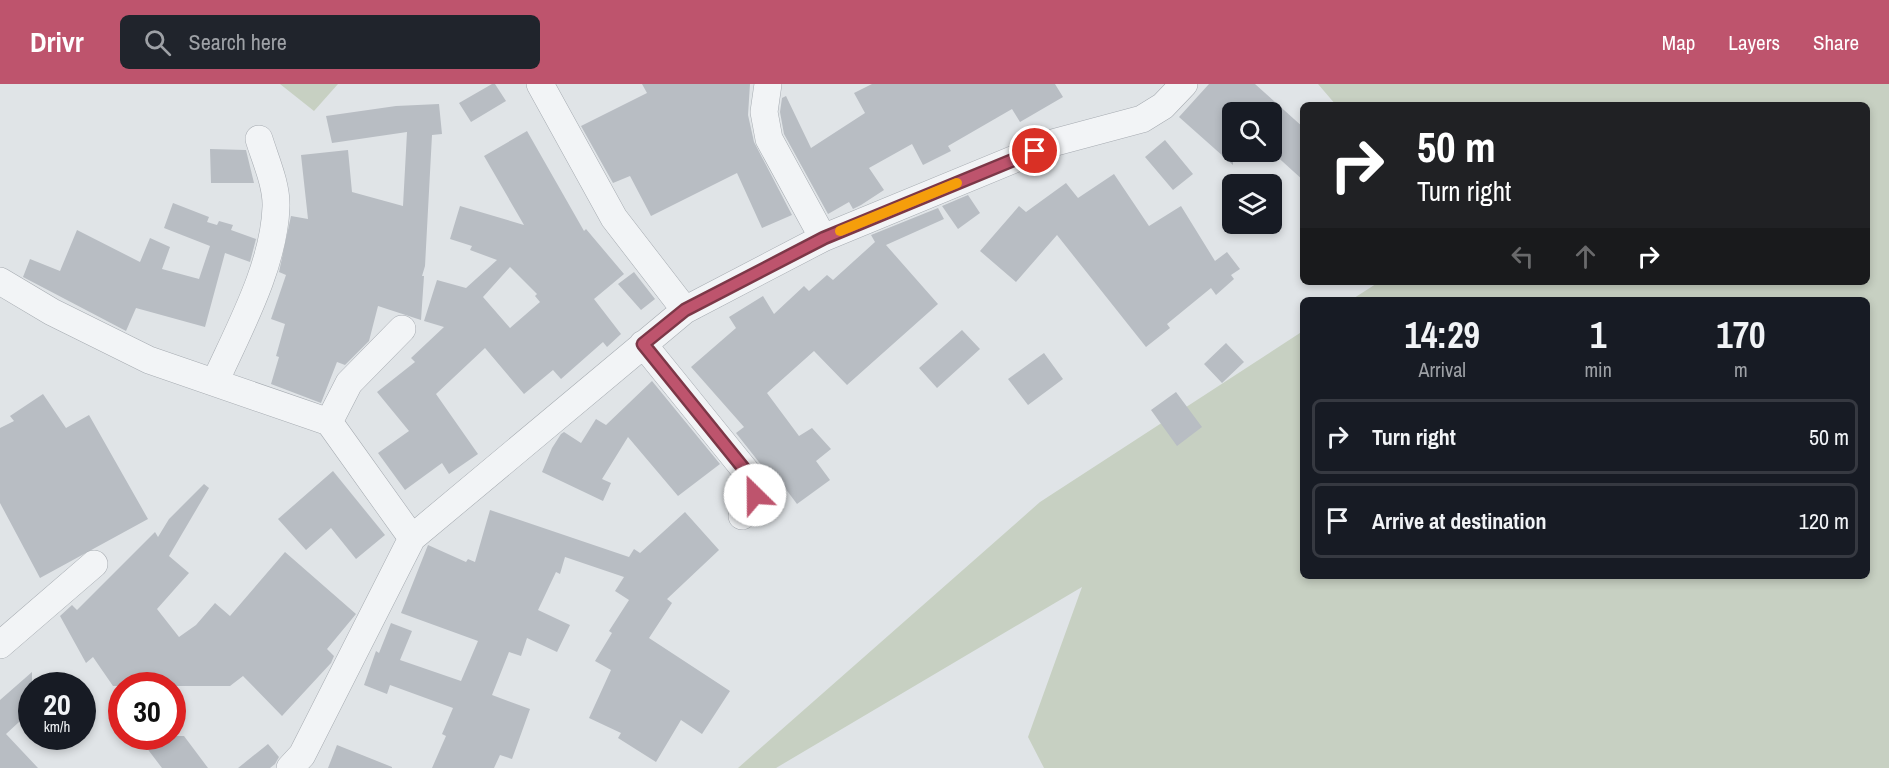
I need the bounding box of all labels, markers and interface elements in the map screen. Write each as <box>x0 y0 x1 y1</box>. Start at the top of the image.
search box <box>120 15 540 69</box>
text: Drivr <box>30 23 84 61</box>
icon: search <box>141 26 174 59</box>
text: Search here <box>189 27 287 57</box>
text: Map <box>1662 28 1695 57</box>
text: Layers <box>1728 28 1780 57</box>
text: Share <box>1813 28 1859 57</box>
map controls <box>1222 102 1282 234</box>
button: search <box>1222 102 1282 162</box>
text: 50 m <box>1417 119 1496 175</box>
pin <box>1009 125 1060 176</box>
icon: right <box>1318 126 1396 204</box>
icon: arrive <box>1018 134 1051 167</box>
text: Turn right <box>1417 173 1511 209</box>
button: layers <box>1222 174 1282 234</box>
icon: left <box>1506 240 1539 273</box>
icon: ahead <box>1569 240 1602 273</box>
icon: right <box>1632 240 1665 273</box>
text: 14:29 <box>1404 311 1480 359</box>
text: 1 <box>1590 311 1606 359</box>
text: 170 <box>1716 311 1766 359</box>
text: Arrival <box>1419 356 1466 383</box>
text: min <box>1584 356 1612 383</box>
text: m <box>1734 356 1748 383</box>
icon: right <box>1321 420 1354 453</box>
text: Turn right <box>1372 422 1456 452</box>
text: 50 m <box>1809 422 1849 452</box>
position arrow <box>723 463 787 527</box>
icon: arrive <box>1321 504 1354 537</box>
text: Arrive at destination <box>1372 506 1546 536</box>
text: 120 m <box>1799 506 1849 536</box>
speed limit sign: 30 <box>108 672 186 750</box>
text: 20 <box>43 684 71 724</box>
text: km/h <box>44 716 70 737</box>

